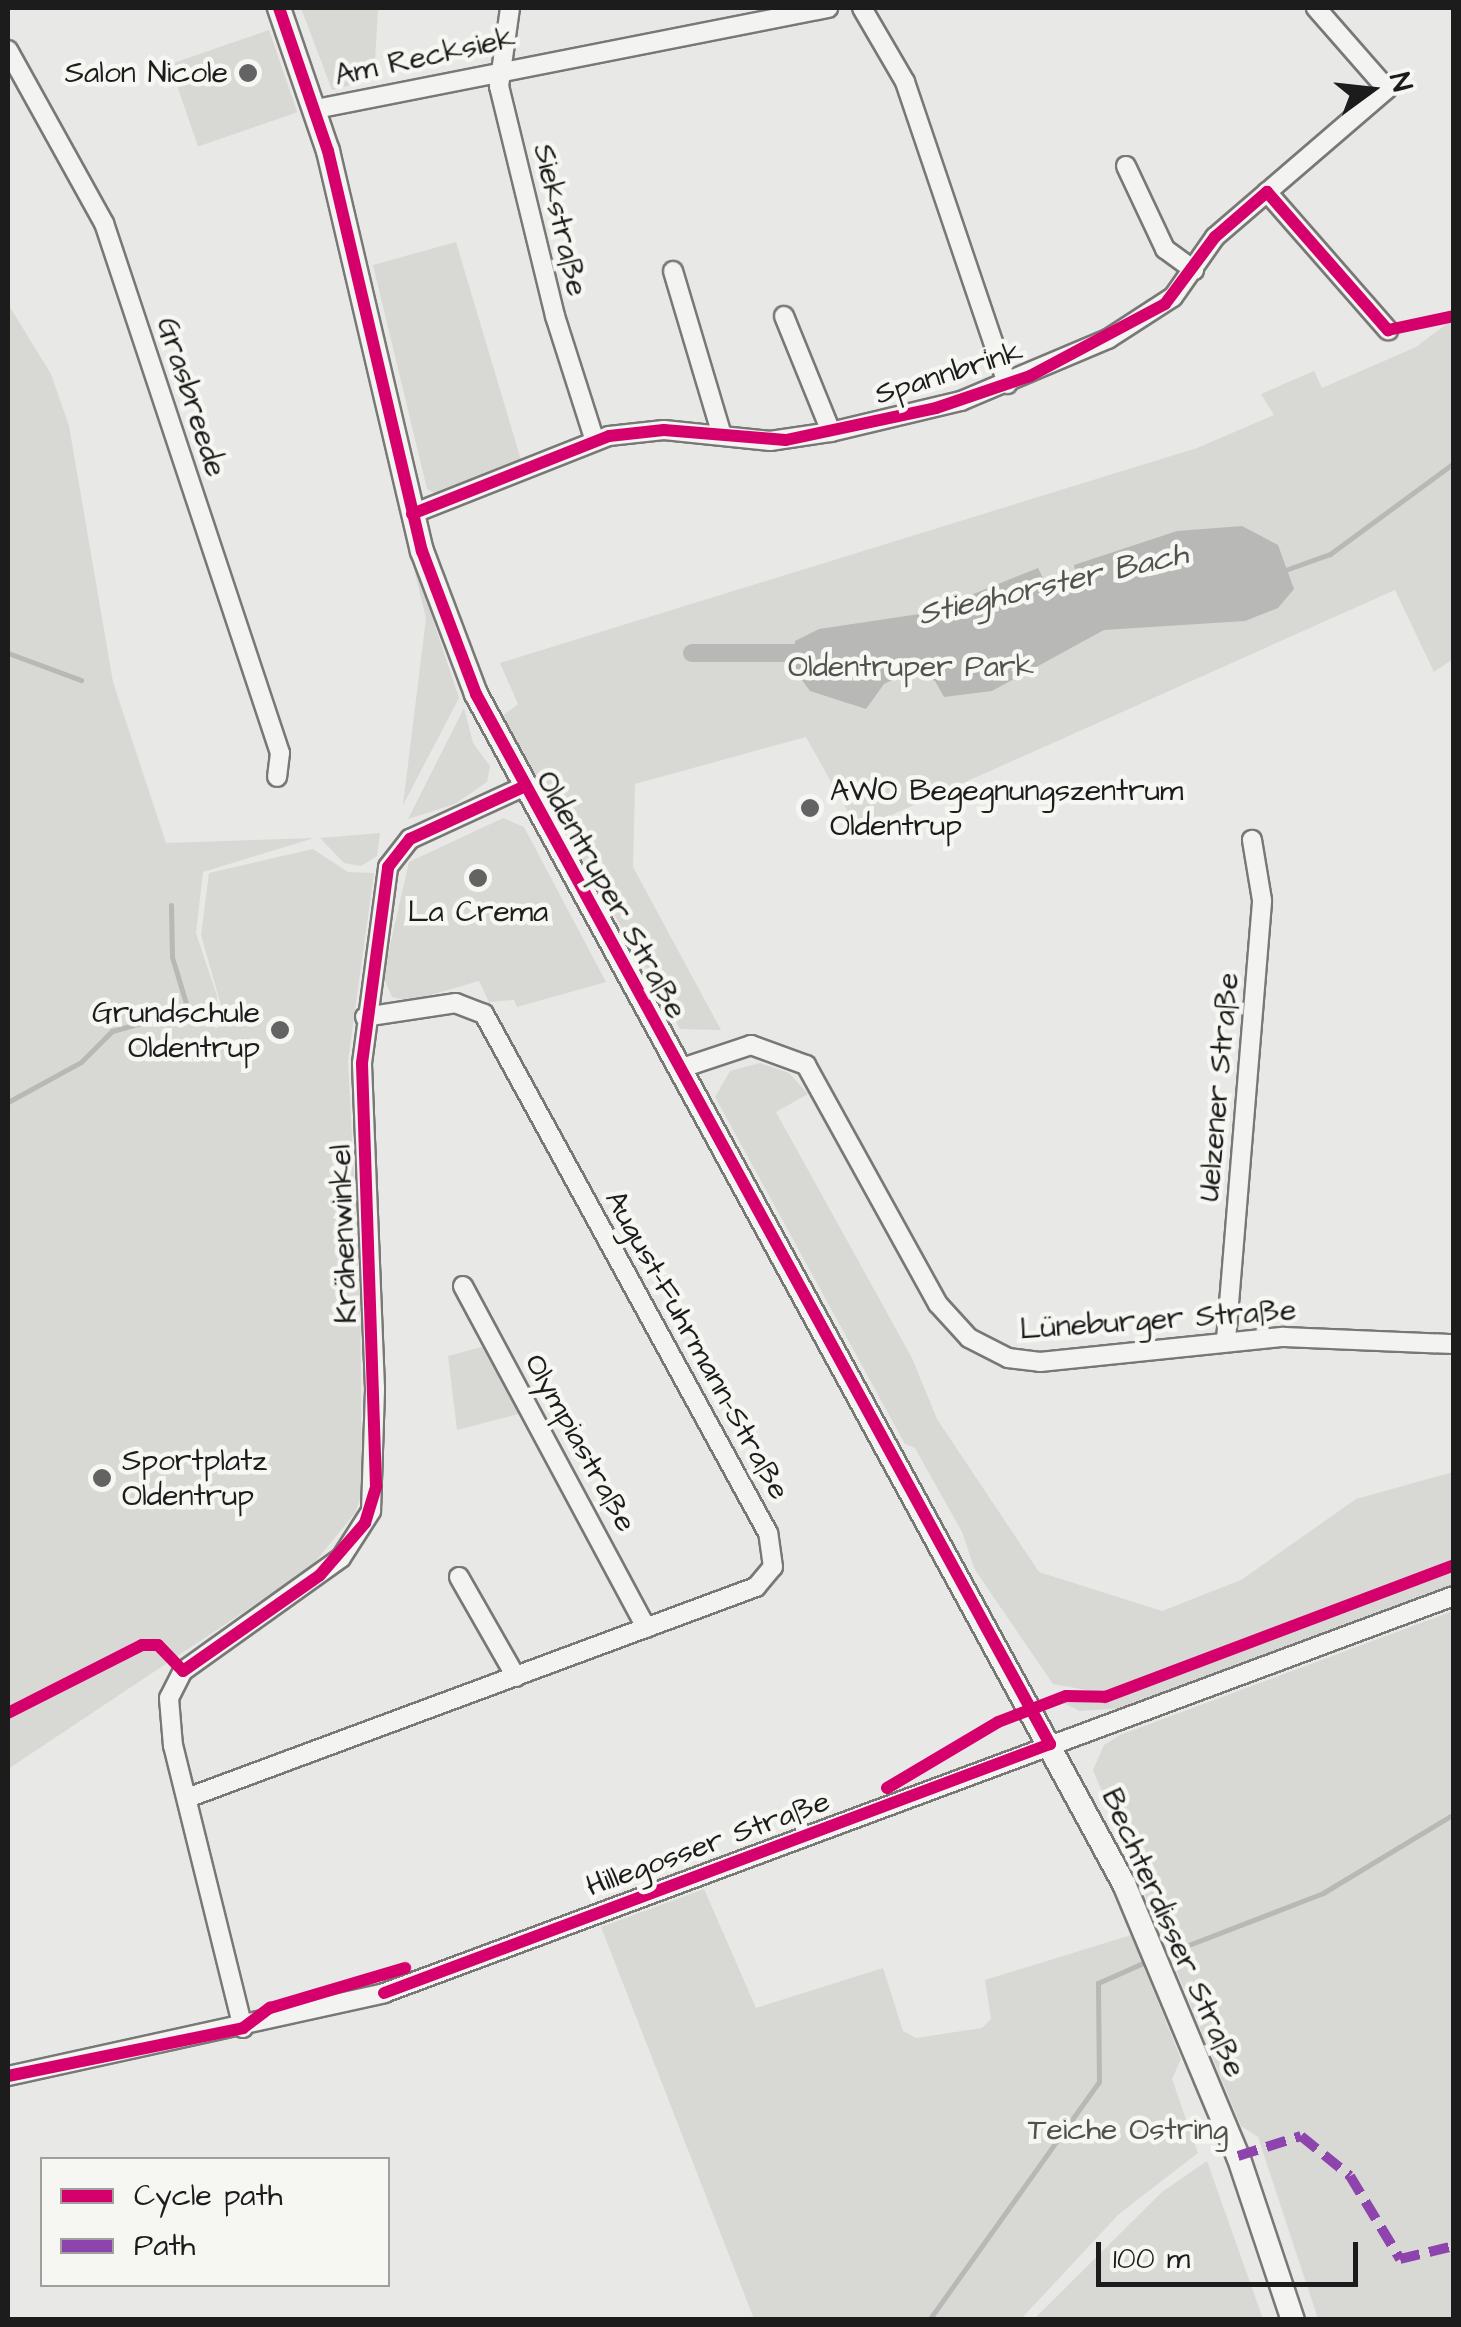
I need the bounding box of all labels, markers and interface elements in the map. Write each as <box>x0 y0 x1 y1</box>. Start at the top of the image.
street label: Am Recksiek <box>331 20 519 94</box>
north arrow <box>1321 40 1421 140</box>
place label: Salon Nicole <box>65 55 228 91</box>
marker: Salon Nicole <box>237 62 259 84</box>
text: N <box>1379 69 1422 96</box>
street label: Siekstraße <box>525 140 595 300</box>
street label: Grasbreede <box>148 313 234 481</box>
street label: Spannbrink <box>871 333 1027 413</box>
water label: Stieghorster Bach <box>914 535 1192 635</box>
park label: Oldentruper Park <box>788 649 1034 685</box>
street label: Oldentruper Straße <box>528 765 694 1025</box>
place label: AWO Begegnungszentrum Oldentrup <box>830 773 1183 844</box>
marker: AWO Begegnungszentrum Oldentrup <box>799 797 821 819</box>
marker: La Crema <box>467 867 489 889</box>
place label: La Crema <box>408 894 548 930</box>
street label: Uelzener Straße <box>1191 971 1247 1203</box>
place label: Grundschule Oldentrup <box>92 995 260 1066</box>
marker: Grundschule Oldentrup <box>269 1019 291 1041</box>
street label: Krähenwinkel <box>323 1144 365 1324</box>
street label: August-Fuhrmann-Straße <box>597 1184 797 1506</box>
street label: Lüneburger Straße <box>1019 1292 1297 1348</box>
street label: Olympiastraße <box>516 1348 644 1538</box>
place label: Sportplatz Oldentrup <box>122 1443 267 1514</box>
marker: Sportplatz Oldentrup <box>91 1467 113 1489</box>
street label: Hillegosser Straße <box>581 1783 835 1905</box>
street label: Bechterdisser Straße <box>1093 1783 1253 2083</box>
park label: Teiche Ostring <box>1028 2112 1228 2148</box>
legend <box>40 2157 390 2287</box>
text: Cycle path <box>134 2175 283 2217</box>
scale bar <box>1101 2222 1364 2284</box>
text: Path <box>134 2225 195 2267</box>
text: 100 m <box>1113 2238 1190 2280</box>

